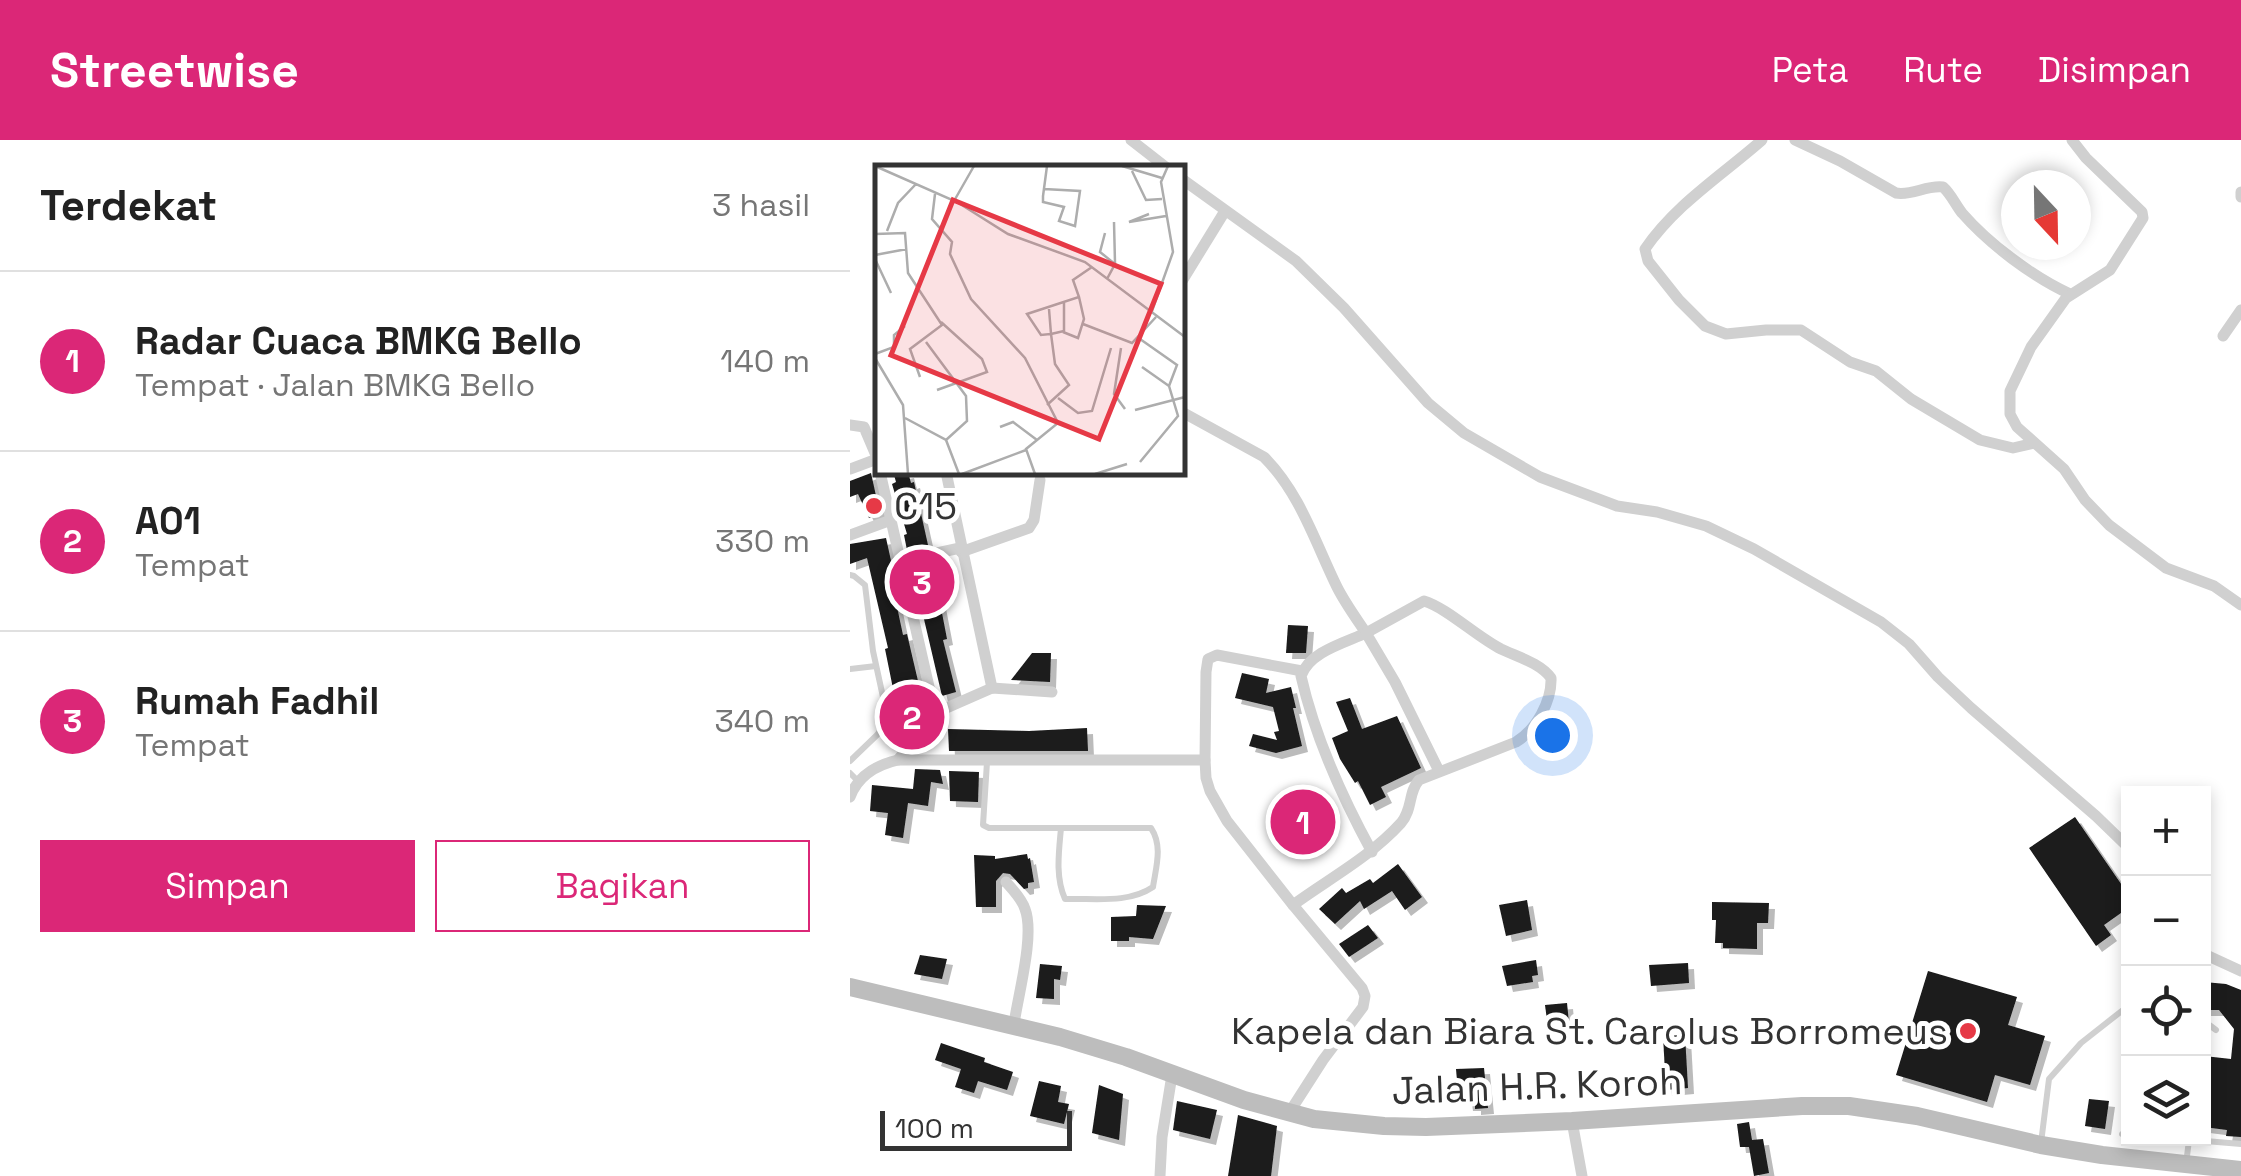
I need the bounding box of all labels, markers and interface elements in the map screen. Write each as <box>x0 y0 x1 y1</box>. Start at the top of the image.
text: Streetwise <box>50 40 299 101</box>
text: Peta <box>1772 48 1848 92</box>
text: Rute <box>1903 48 1983 92</box>
text: Disimpan <box>2038 48 2191 92</box>
inset map <box>875 165 1185 475</box>
north arrow <box>2001 170 2091 260</box>
text: Terdekat <box>40 179 217 232</box>
text: 3 hasil <box>712 185 810 225</box>
text: Radar Cuaca BMKG Bello <box>135 317 582 365</box>
text: 1 <box>65 341 80 381</box>
text: 140 m <box>720 341 810 381</box>
text: Tempat · Jalan BMKG Bello <box>135 365 535 405</box>
place label: C15 <box>894 482 957 530</box>
marker: C15 <box>863 495 885 517</box>
text: A01 <box>135 497 201 545</box>
text: 2 <box>63 521 82 561</box>
text: 330 m <box>715 521 810 561</box>
pin: 3 <box>890 544 954 620</box>
text: Tempat <box>135 545 250 585</box>
text: Rumah Fadhil <box>135 677 379 725</box>
pin: 2 <box>880 680 944 754</box>
text: 3 <box>63 701 82 741</box>
text: 340 m <box>714 701 810 741</box>
your location <box>1527 710 1578 761</box>
text: Tempat <box>135 725 250 765</box>
pin: 1 <box>1270 784 1336 860</box>
map controls <box>2121 786 2211 1146</box>
button: + <box>2121 786 2211 876</box>
button: Simpan <box>40 840 415 932</box>
button: Bagikan <box>435 840 810 932</box>
button: − <box>2121 876 2211 966</box>
button: locate <box>2121 966 2211 1056</box>
place label: Kapela dan Biara St. Carolus Borromeus <box>1231 1007 1948 1055</box>
marker: Kapela dan Biara St. Carolus Borromeus <box>1957 1020 1979 1042</box>
button: layers <box>2121 1056 2211 1146</box>
street label: Jalan H.R. Koroh <box>1391 1057 1683 1115</box>
scale bar <box>880 1106 1072 1150</box>
text: 100 m <box>895 1110 974 1146</box>

